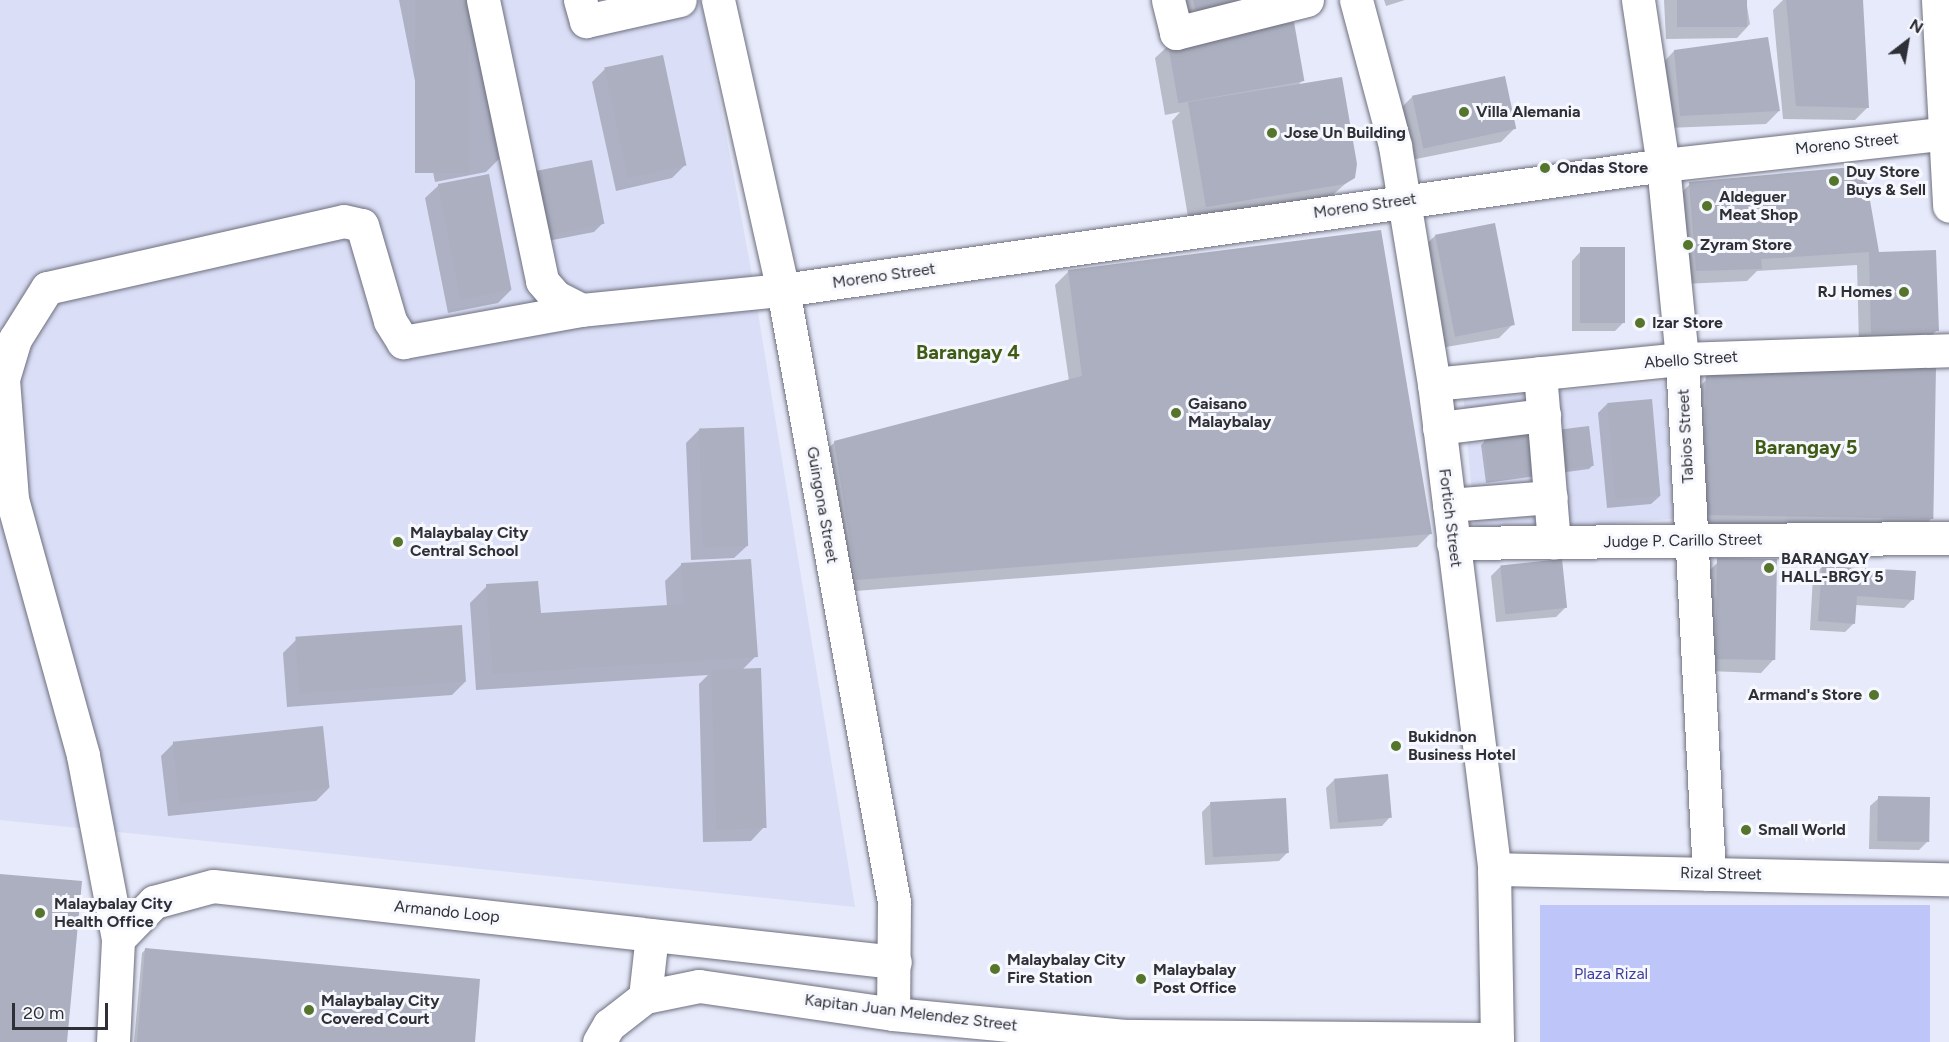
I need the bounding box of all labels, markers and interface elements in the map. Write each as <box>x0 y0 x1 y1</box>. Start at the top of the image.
north arrow <box>1877 12 1937 72</box>
text: N <box>1906 15 1927 37</box>
place label: Villa Alemania <box>1476 102 1580 122</box>
marker: Villa Alemania <box>1457 105 1471 119</box>
place label: Jose Un Building <box>1284 123 1406 143</box>
marker: Jose Un Building <box>1265 126 1279 140</box>
street label: Moreno Street <box>1794 129 1900 159</box>
place label: Ondas Store <box>1557 158 1648 178</box>
marker: Ondas Store <box>1538 161 1552 175</box>
place label: Duy Store Buys & Sell <box>1846 162 1926 200</box>
marker: Duy Store Buys & Sell <box>1827 174 1841 188</box>
place label: Aldeguer Meat Shop <box>1719 187 1798 225</box>
street label: Moreno Street <box>1312 189 1418 223</box>
marker: Aldeguer Meat Shop <box>1700 199 1714 213</box>
place label: Zyram Store <box>1700 235 1792 255</box>
marker: Zyram Store <box>1681 238 1695 252</box>
street label: Moreno Street <box>831 259 937 293</box>
place label: RJ Homes <box>1817 282 1892 302</box>
marker: RJ Homes <box>1897 285 1911 299</box>
place label: Izar Store <box>1652 313 1723 333</box>
marker: Izar Store <box>1633 316 1647 330</box>
district label: Barangay 4 <box>916 340 1020 364</box>
street label: Abello Street <box>1643 347 1739 373</box>
street label: Tabios Street <box>1674 388 1698 484</box>
place label: Gaisano Malaybalay <box>1188 394 1271 432</box>
marker: Gaisano Malaybalay <box>1169 406 1183 420</box>
district label: Barangay 5 <box>1755 435 1857 459</box>
street label: Guingona Street <box>802 445 842 565</box>
street label: Fortich Street <box>1434 468 1466 568</box>
place label: Malaybalay City Central School <box>410 523 528 561</box>
street label: Judge P. Carillo Street <box>1603 530 1763 552</box>
marker: Malaybalay City Central School <box>391 535 405 549</box>
place label: BARANGAY HALL-BRGY 5 <box>1781 549 1884 587</box>
marker: BARANGAY HALL-BRGY 5 <box>1762 561 1776 575</box>
place label: Armand's Store <box>1748 685 1862 705</box>
marker: Armand's Store <box>1867 688 1881 702</box>
place label: Bukidnon Business Hotel <box>1408 727 1516 765</box>
marker: Bukidnon Business Hotel <box>1389 739 1403 753</box>
place label: Small World <box>1758 820 1846 840</box>
marker: Small World <box>1739 823 1753 837</box>
street label: Rizal Street <box>1680 864 1762 884</box>
place label: Malaybalay City Health Office <box>54 894 172 932</box>
street label: Armando Loop <box>393 897 501 927</box>
marker: Malaybalay City Health Office <box>31 904 49 922</box>
place label: Malaybalay City Fire Station <box>1007 950 1125 988</box>
place label: Malaybalay Post Office <box>1153 960 1236 998</box>
marker: Malaybalay City Fire Station <box>988 962 1002 976</box>
park label: Plaza Rizal <box>1574 964 1648 984</box>
marker: Malaybalay Post Office <box>1134 972 1148 986</box>
street label: Kapitan Juan Melendez Street <box>803 990 1019 1036</box>
scale bar <box>15 991 111 1029</box>
place label: Malaybalay City Covered Court <box>321 991 439 1029</box>
text: 20 m <box>23 1002 64 1024</box>
marker: Malaybalay City Covered Court <box>302 1003 316 1017</box>

